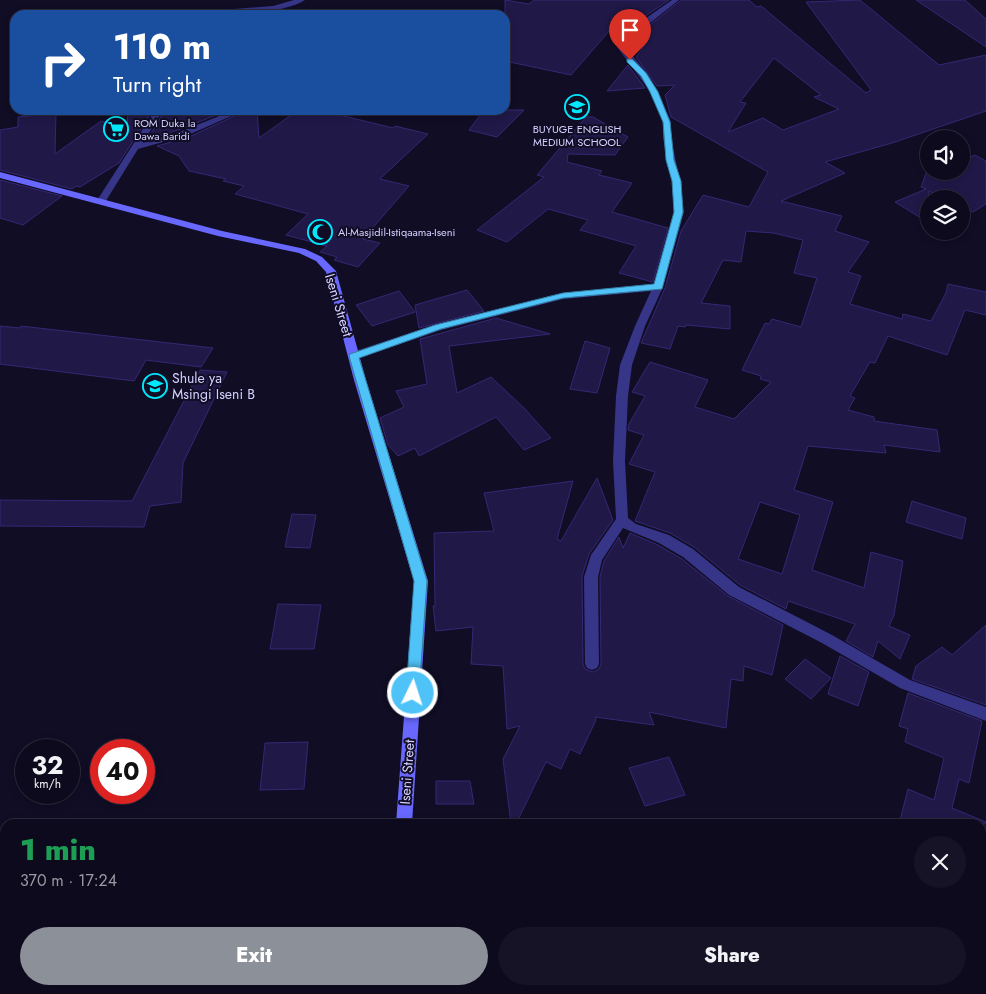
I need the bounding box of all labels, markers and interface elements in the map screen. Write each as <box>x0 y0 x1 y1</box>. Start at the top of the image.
pin <box>609 9 651 60</box>
icon: arrive <box>616 16 644 44</box>
text: 110 m <box>113 22 211 72</box>
icon: right <box>30 30 95 95</box>
text: Turn right <box>113 68 201 100</box>
school or university icon: BUYUGE ENGLISH MEDIUM SCHOOL <box>564 94 590 120</box>
place label: ROM Duka la Dawa Baridi <box>134 115 196 144</box>
supermarket icon: ROM Duka la Dawa Baridi <box>103 116 129 142</box>
place label: BUYUGE ENGLISH MEDIUM SCHOOL <box>533 121 621 150</box>
map controls <box>920 130 970 240</box>
button: sound <box>920 130 970 180</box>
button: layers <box>920 190 970 240</box>
mosque icon: Al-Masjidil-Istiqaama-Iseni <box>307 219 333 245</box>
place label: Al-Masjidil-Istiqaama-Iseni <box>338 224 456 240</box>
street label: Iseni Street <box>320 271 358 340</box>
place label: Shule ya Msingi Iseni B <box>172 368 255 404</box>
school or university icon: Shule ya Msingi Iseni B <box>142 373 168 399</box>
position arrow <box>386 666 438 718</box>
street label: Iseni Street <box>395 738 419 805</box>
speed limit sign: 40 <box>90 739 155 804</box>
text: 32 <box>32 747 63 783</box>
text: km/h <box>34 775 61 793</box>
text: 1 min <box>20 828 96 871</box>
button: close <box>914 836 966 888</box>
text: 370 m · 17:24 <box>20 869 117 892</box>
button: Exit <box>20 927 488 985</box>
button: Share <box>498 927 966 985</box>

